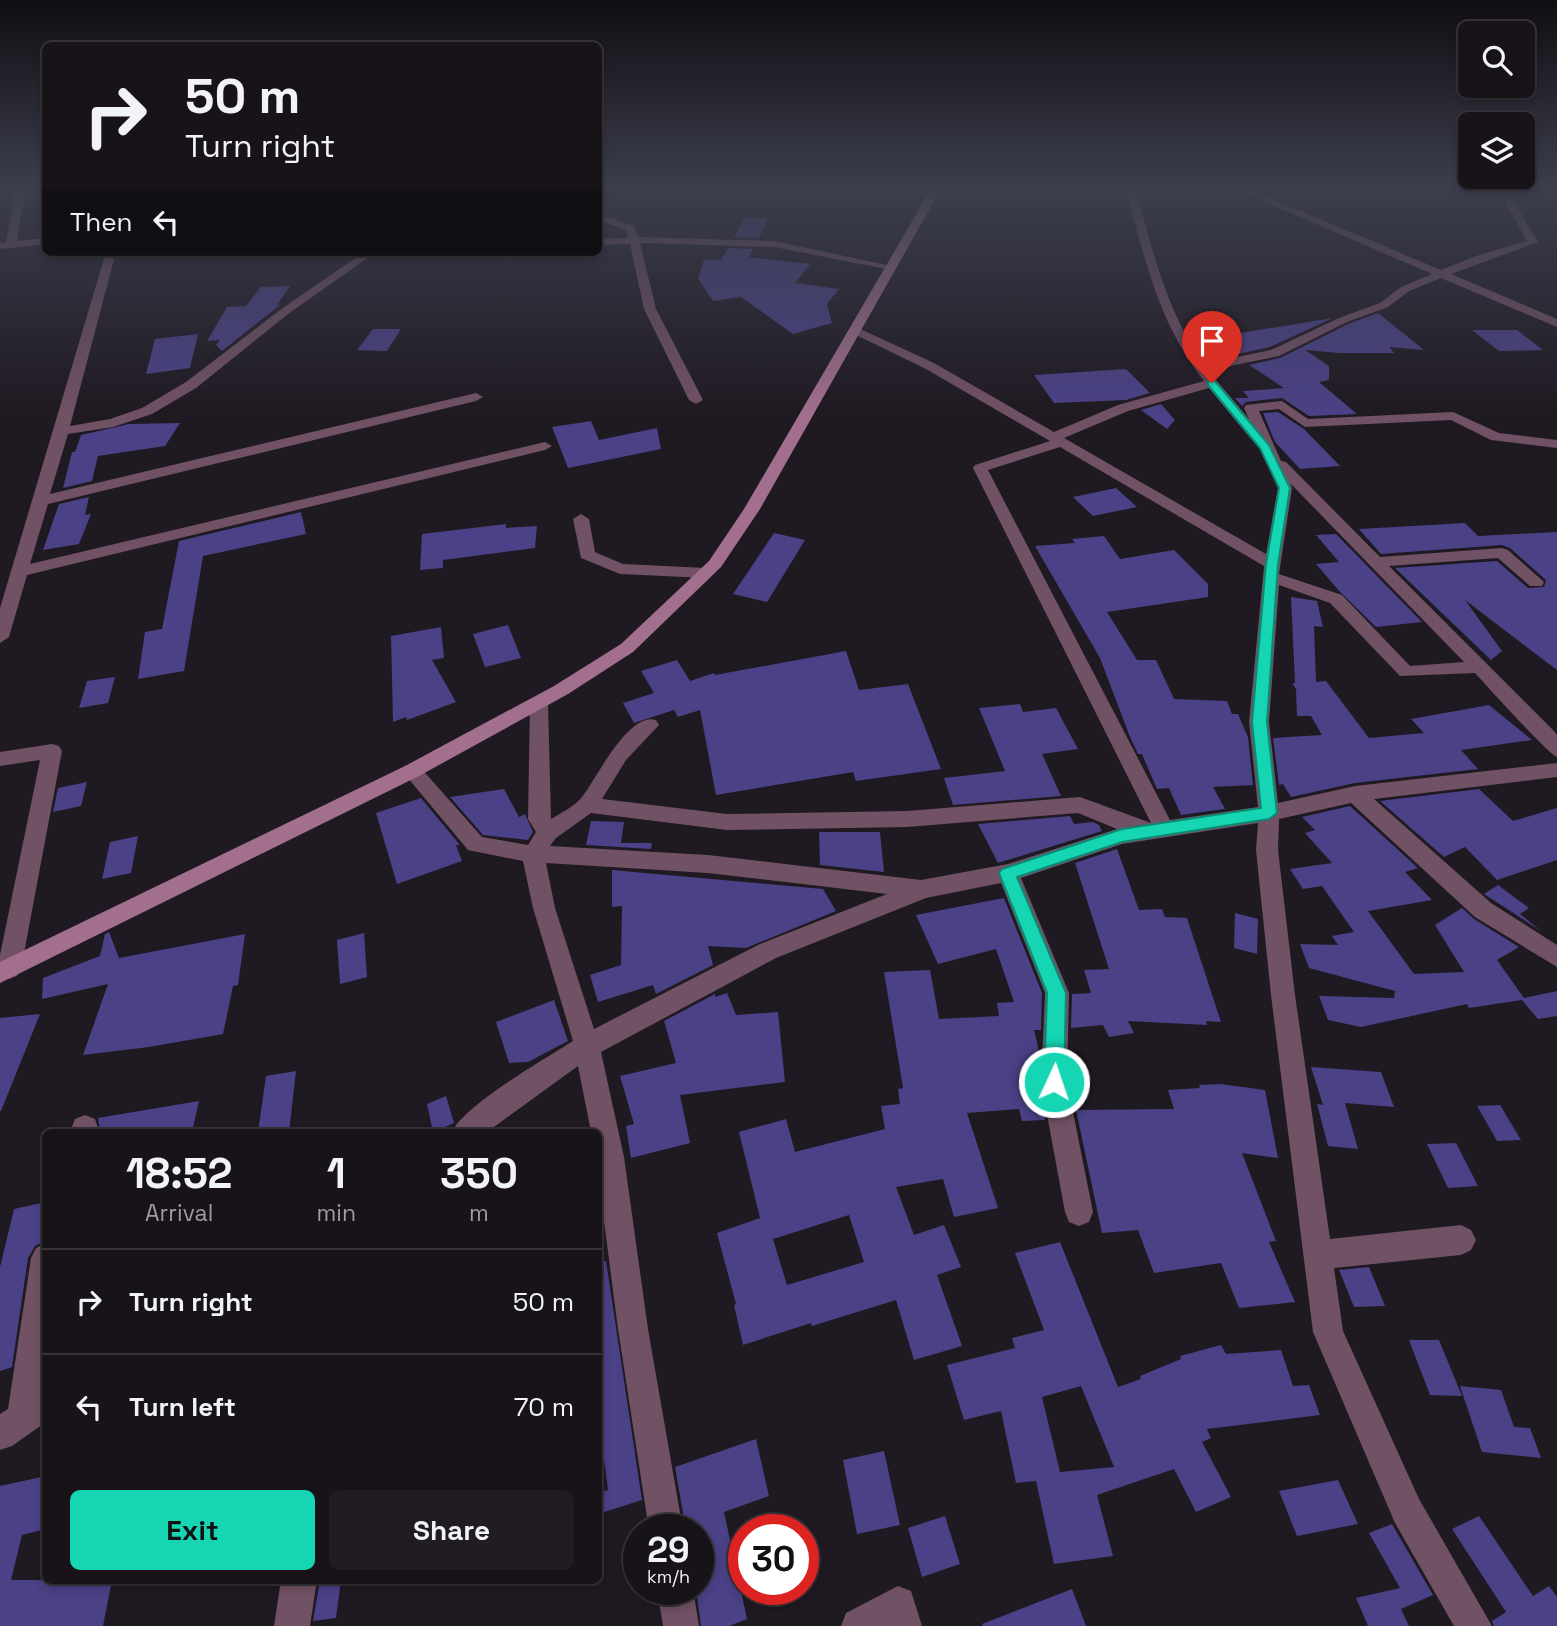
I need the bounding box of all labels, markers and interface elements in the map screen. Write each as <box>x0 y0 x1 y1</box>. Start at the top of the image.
map controls <box>1458 21 1535 189</box>
button: search <box>1458 21 1535 98</box>
text: 50 m <box>185 65 300 127</box>
icon: right <box>70 70 161 161</box>
button: layers <box>1458 112 1535 189</box>
text: Turn right <box>185 126 335 166</box>
icon: left <box>147 203 185 241</box>
text: Then <box>70 205 133 239</box>
pin <box>1182 311 1242 383</box>
icon: arrive <box>1193 322 1231 360</box>
position arrow <box>1017 1045 1091 1119</box>
text: 18:52 <box>126 1147 233 1200</box>
text: 1 <box>327 1147 346 1200</box>
text: 350 <box>440 1147 518 1200</box>
text: Arrival <box>145 1198 213 1228</box>
text: min <box>317 1198 356 1228</box>
text: m <box>469 1198 489 1228</box>
icon: right <box>70 1283 108 1321</box>
text: Turn right <box>129 1285 253 1319</box>
text: 50 m <box>513 1285 574 1319</box>
icon: left <box>70 1388 108 1426</box>
text: Turn left <box>129 1390 236 1424</box>
text: 70 m <box>514 1390 574 1424</box>
button: Exit <box>70 1490 315 1570</box>
button: Share <box>329 1490 574 1570</box>
speed limit sign: 30 <box>728 1514 819 1605</box>
text: 29 <box>647 1528 690 1572</box>
text: km/h <box>647 1565 690 1588</box>

